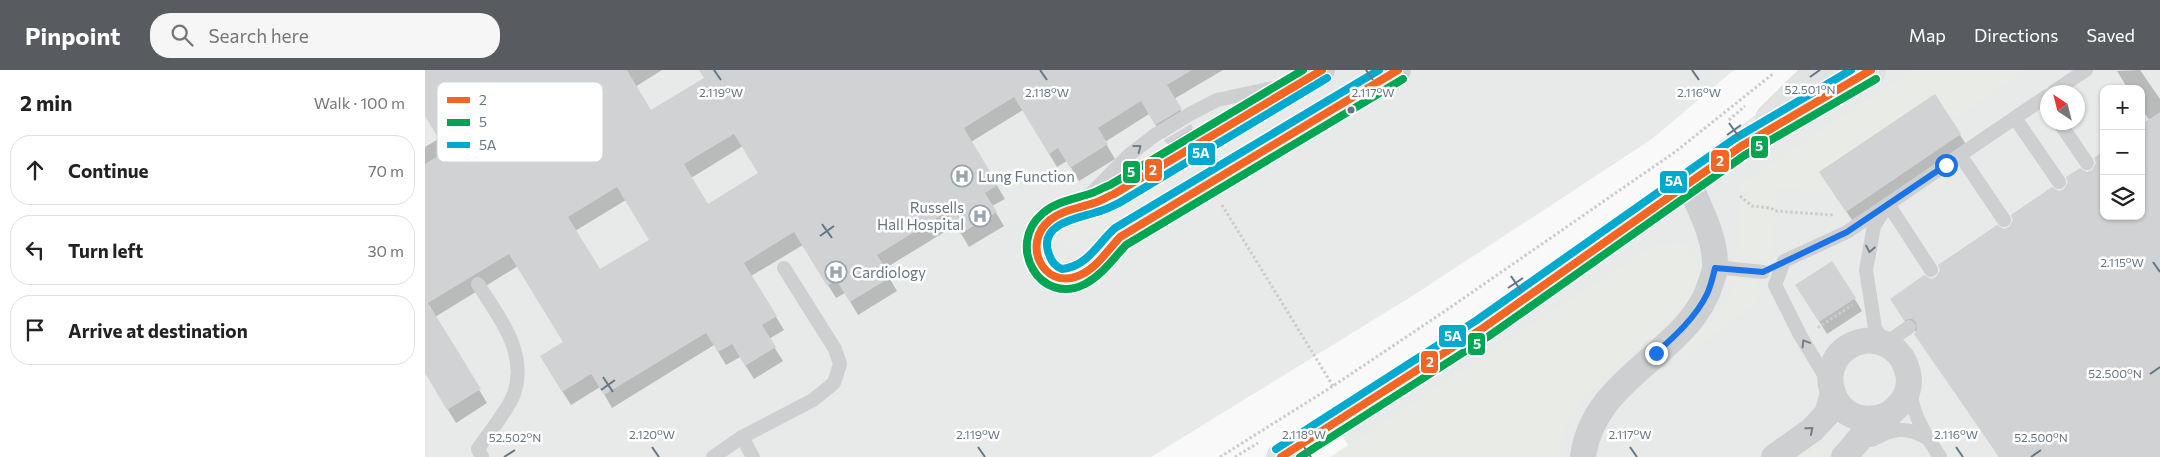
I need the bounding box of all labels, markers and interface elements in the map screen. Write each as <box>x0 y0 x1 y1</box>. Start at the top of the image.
search box <box>150 13 500 58</box>
text: Pinpoint <box>25 21 120 50</box>
icon: search <box>168 21 196 49</box>
text: Search here <box>208 24 309 47</box>
text: Map <box>1909 24 1946 46</box>
text: Directions <box>1974 24 2058 46</box>
text: Saved <box>2086 24 2135 46</box>
legend <box>437 82 603 162</box>
text: 52.501°N <box>1784 82 1836 96</box>
text: 2.119°W <box>699 85 743 99</box>
text: 2.118°W <box>1025 85 1069 99</box>
text: 2.117°W <box>1351 85 1395 99</box>
text: 2.116°W <box>1677 85 1721 99</box>
north arrow <box>2040 85 2085 130</box>
map controls <box>2100 85 2145 220</box>
button: + <box>2100 85 2145 130</box>
text: 2 min <box>20 90 72 115</box>
text: 2 <box>479 91 487 108</box>
text: Walk · 100 m <box>314 93 405 112</box>
unlabelled marker <box>1346 105 1356 115</box>
text: 5 <box>479 113 487 130</box>
button: − <box>2100 130 2145 175</box>
line badge: 5 <box>1750 135 1769 159</box>
text: 5A <box>479 136 497 153</box>
text: 5 <box>1755 137 1763 154</box>
line badge: 5A <box>1187 142 1216 166</box>
text: 5A <box>1192 144 1210 161</box>
one-way arrow <box>1132 145 1142 154</box>
line badge: 2 <box>1710 149 1730 173</box>
text: 2 <box>1716 152 1724 169</box>
route start <box>1935 154 1958 177</box>
icon: ahead <box>21 156 49 184</box>
line badge: 2 <box>1144 158 1163 182</box>
text: Continue <box>68 159 148 182</box>
line badge: 5 <box>1122 160 1141 184</box>
text: 70 m <box>368 161 404 180</box>
text: 2 <box>1149 161 1157 178</box>
text: 5 <box>1127 163 1135 180</box>
hospital icon: Lung Function <box>950 164 974 188</box>
place label: Lung Function <box>978 167 1075 185</box>
line badge: 5A <box>1659 170 1688 194</box>
text: 5A <box>1665 172 1683 189</box>
button: layers <box>2100 175 2145 220</box>
place label: Russells Hall Hospital <box>877 198 964 233</box>
hospital icon: Russells Hall Hospital <box>968 204 992 228</box>
icon: left <box>21 236 49 264</box>
text: Turn left <box>68 239 143 262</box>
text: 30 m <box>367 241 404 260</box>
one-way arrow <box>1866 245 1876 253</box>
text: 2.115°W <box>2100 255 2144 269</box>
hospital icon: Cardiology <box>824 260 848 284</box>
place label: Cardiology <box>852 263 926 281</box>
icon: arrive <box>21 316 49 344</box>
text: Arrive at destination <box>68 319 248 342</box>
line badge: 5A <box>1438 324 1467 348</box>
text: 5A <box>1444 327 1462 344</box>
line badge: 5 <box>1467 332 1486 356</box>
text: 5 <box>1473 335 1481 352</box>
one-way arrow <box>1802 340 1812 349</box>
route end <box>1645 342 1668 365</box>
line badge: 2 <box>1420 350 1439 374</box>
text: 2 <box>1426 353 1434 370</box>
text: 52.500°N <box>2088 366 2142 380</box>
text: 2.120°W <box>629 427 675 441</box>
text: 2.119°W <box>956 427 1000 441</box>
text: 2.118°W <box>1282 427 1326 441</box>
text: 2.117°W <box>1608 427 1652 441</box>
one-way arrow <box>1805 427 1814 436</box>
text: 2.116°W <box>1934 427 1978 441</box>
text: 52.502°N <box>489 430 541 444</box>
text: 52.500°N <box>2014 430 2068 444</box>

